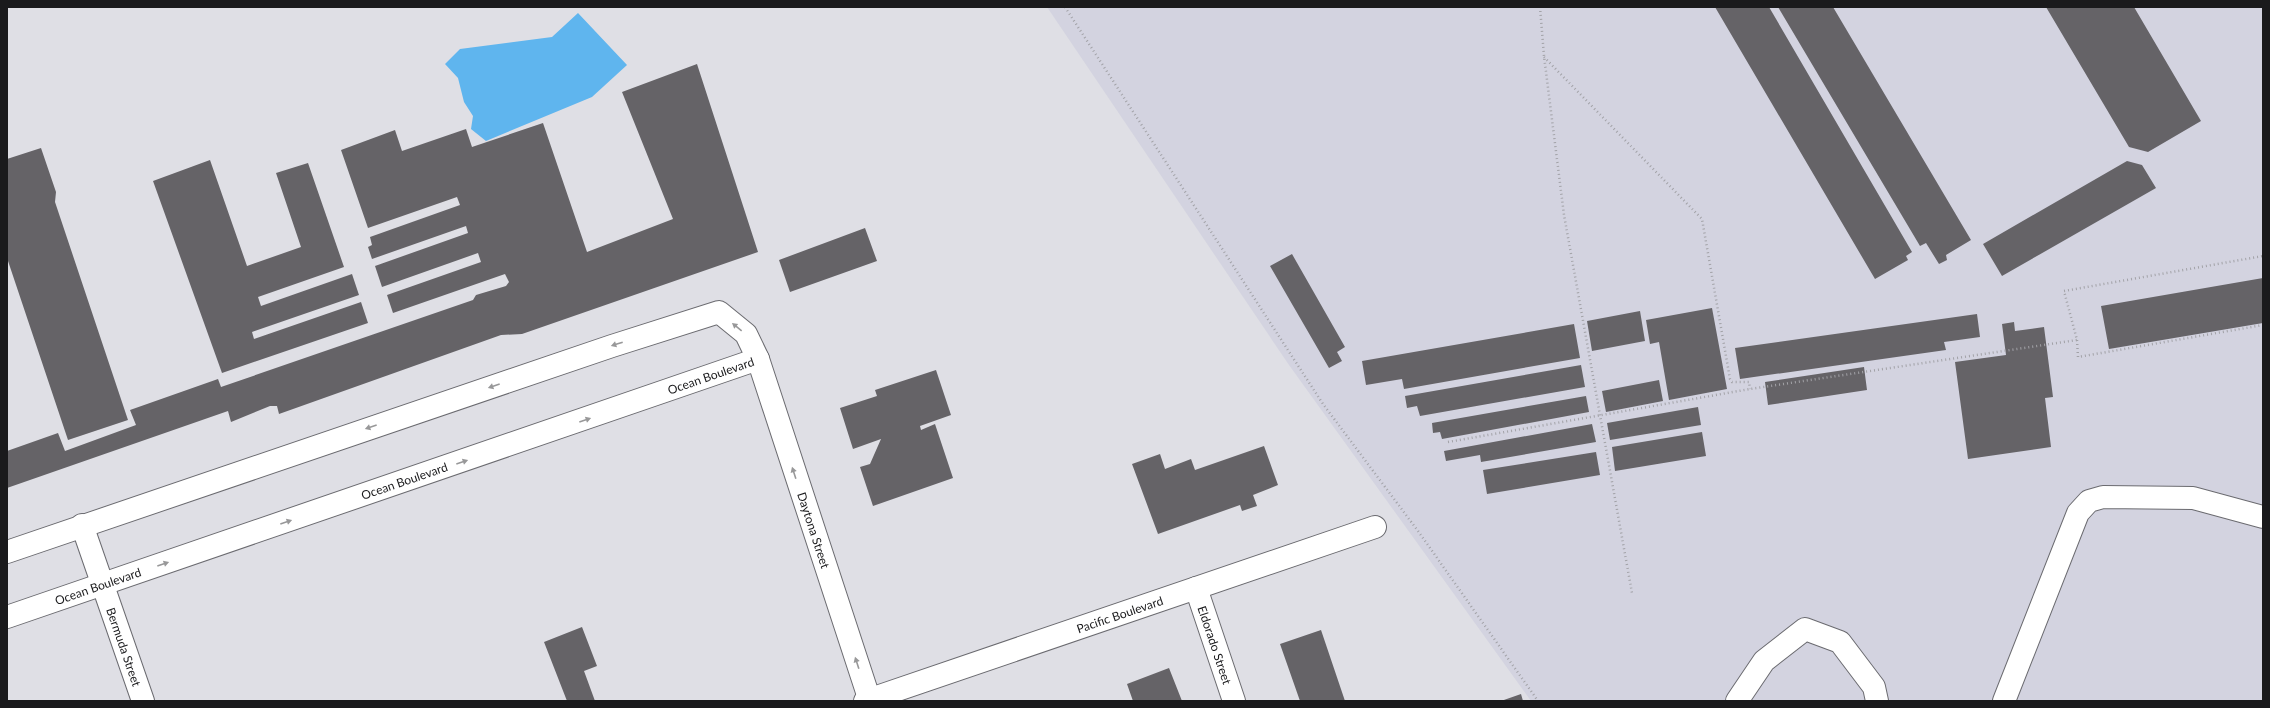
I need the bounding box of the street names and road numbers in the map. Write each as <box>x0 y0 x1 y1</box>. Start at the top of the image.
street label: Ocean Boulevard <box>665 353 756 397</box>
street label: Ocean Boulevard <box>359 459 449 502</box>
street label: Daytona Street <box>795 490 834 571</box>
street label: Ocean Boulevard <box>53 564 143 608</box>
street label: Pacific Boulevard <box>1074 592 1165 636</box>
street label: Eldorado Street <box>1195 604 1235 687</box>
street label: Bermuda Street <box>104 606 145 689</box>

